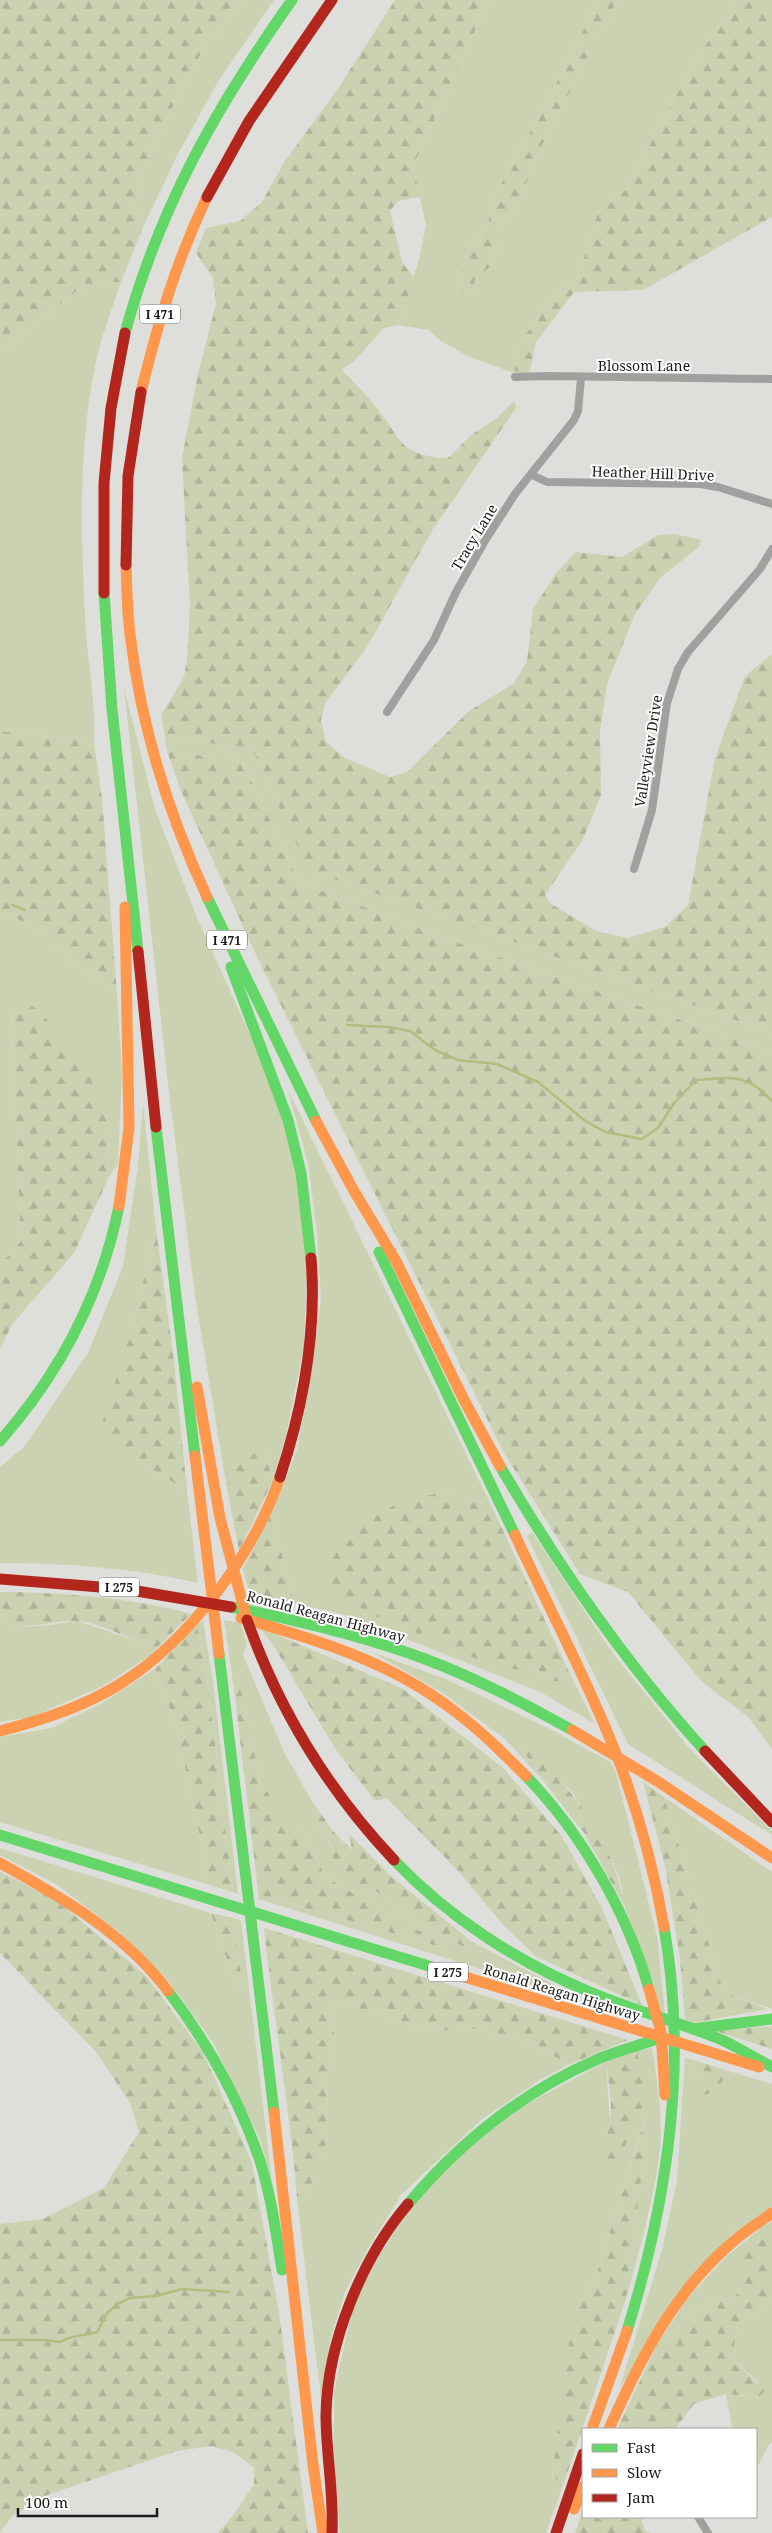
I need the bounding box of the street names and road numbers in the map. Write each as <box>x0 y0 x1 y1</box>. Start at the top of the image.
road number: I 471 <box>140 304 180 324</box>
street label: Blossom Lane <box>598 356 690 375</box>
street label: Heather Hill Drive <box>591 461 715 485</box>
street label: Tracy Lane <box>447 500 501 574</box>
street label: Valleyview Drive <box>630 694 666 808</box>
road number: I 471 <box>207 930 247 950</box>
road number: I 275 <box>99 1578 139 1596</box>
street label: Ronald Reagan Highway <box>245 1586 407 1646</box>
street label: Ronald Reagan Highway <box>481 1959 643 2025</box>
road number: I 275 <box>428 1962 468 1981</box>

